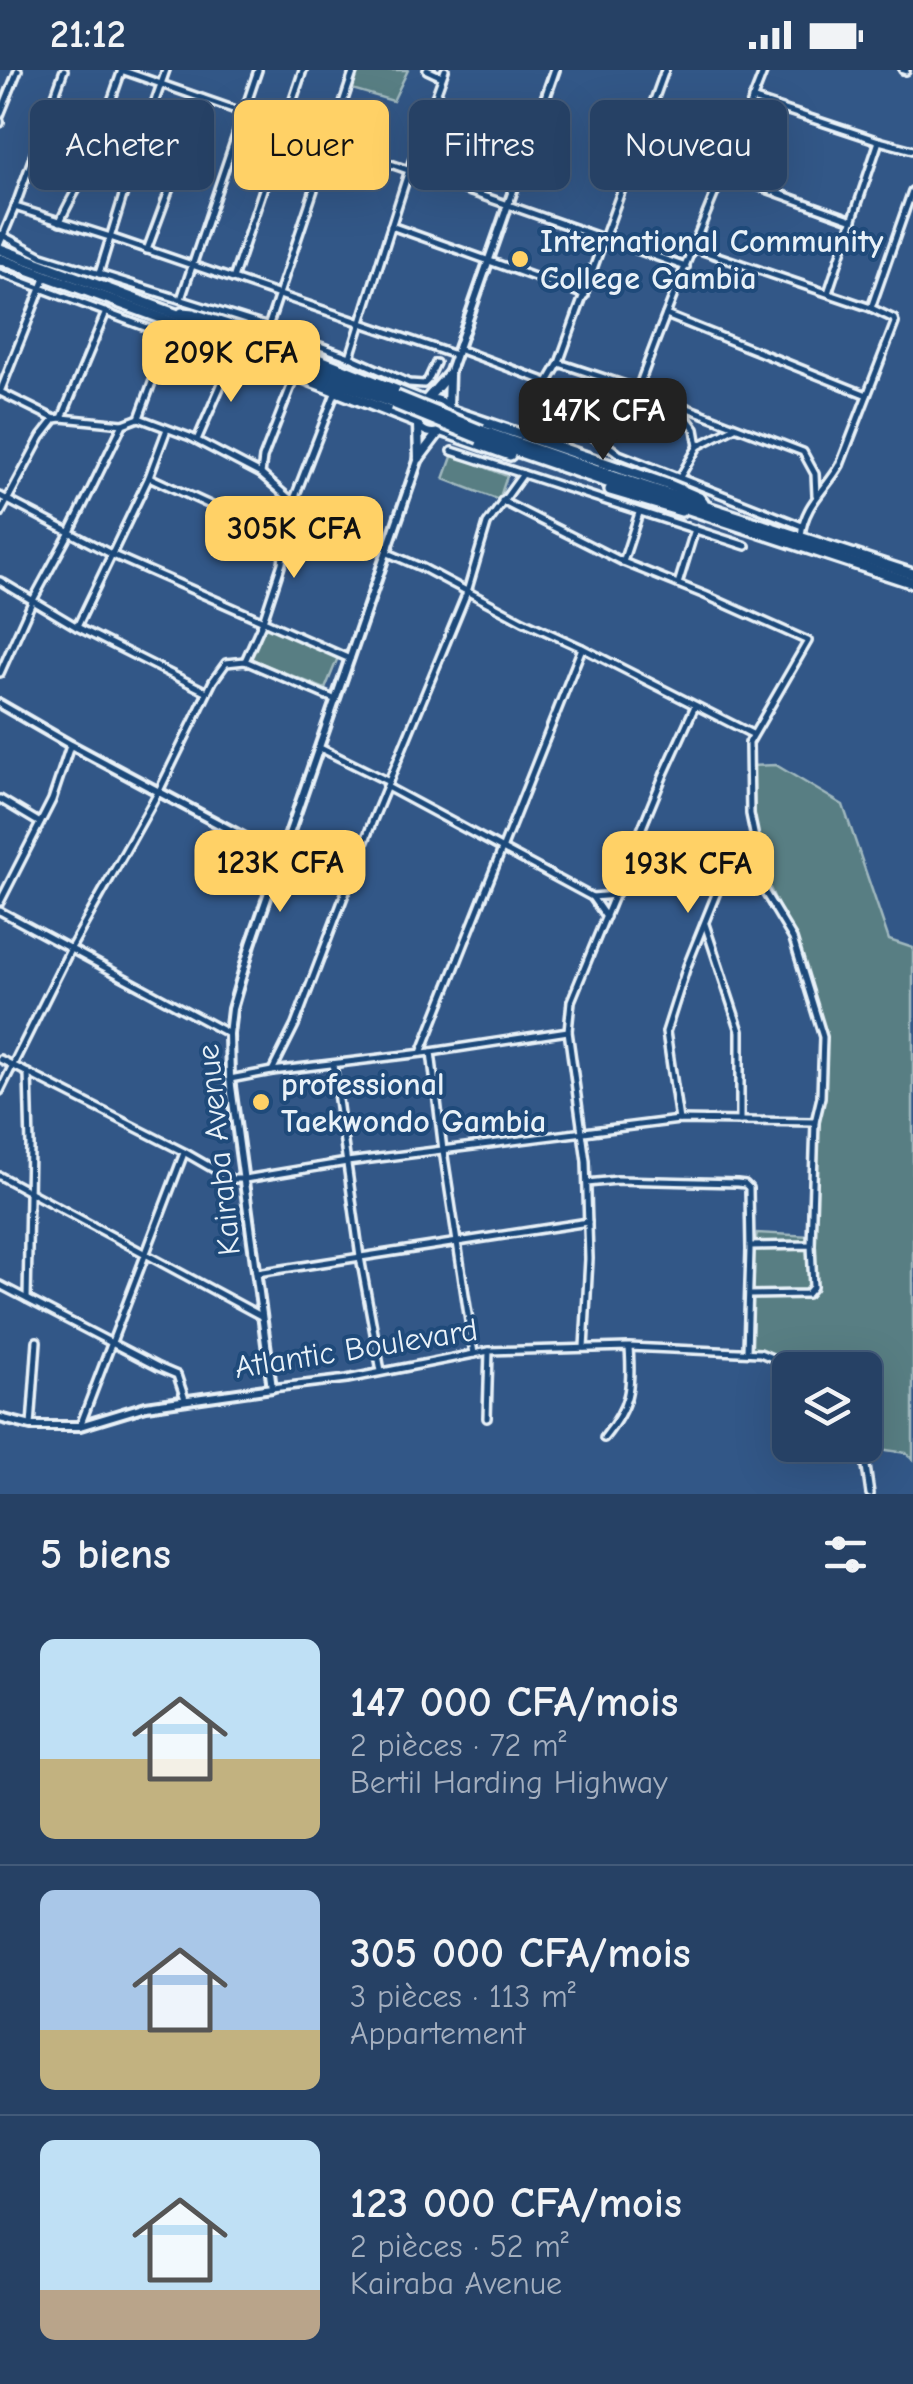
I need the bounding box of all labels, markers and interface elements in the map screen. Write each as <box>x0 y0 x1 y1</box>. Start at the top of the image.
text: 21:12 <box>50 13 126 57</box>
chip: Acheter <box>30 100 214 190</box>
chip: Louer <box>234 100 389 190</box>
chip: Filtres <box>409 100 570 190</box>
chip: Nouveau <box>590 100 787 190</box>
place label: International Community College Gambia <box>540 223 884 297</box>
marker: International Community College Gambia <box>509 248 531 270</box>
pin: 209K CFA <box>128 320 334 405</box>
text: 209K CFA <box>164 334 298 371</box>
pin: 147K CFA <box>500 378 706 463</box>
text: 147K CFA <box>541 392 665 429</box>
pin: 305K CFA <box>191 496 397 581</box>
text: 305K CFA <box>227 510 361 547</box>
pin: 123K CFA <box>177 830 383 915</box>
pin: 193K CFA <box>585 831 791 916</box>
text: 123K CFA <box>216 844 344 881</box>
text: 193K CFA <box>624 845 752 882</box>
street label: Kairaba Avenue <box>189 1043 248 1257</box>
place label: professional Taekwondo Gambia <box>281 1066 546 1140</box>
marker: professional Taekwondo Gambia <box>250 1091 272 1113</box>
street label: Atlantic Boulevard <box>232 1311 480 1386</box>
map controls <box>772 1352 882 1462</box>
button: layers <box>772 1352 882 1462</box>
icon: filters <box>818 1527 873 1582</box>
text: 5 biens <box>40 1530 171 1579</box>
text: 147 000 CFA/mois <box>350 1678 678 1727</box>
icon: home <box>120 1679 240 1799</box>
text: 2 pièces · 72 m² <box>350 1727 566 1764</box>
text: Bertil Harding Highway <box>350 1764 668 1801</box>
text: 305 000 CFA/mois <box>350 1929 691 1978</box>
icon: home <box>120 1930 240 2050</box>
text: 3 pièces · 113 m² <box>350 1978 576 2015</box>
text: Appartement <box>350 2015 525 2052</box>
text: 123 000 CFA/mois <box>350 2179 682 2228</box>
icon: home <box>120 2180 240 2300</box>
text: 2 pièces · 52 m² <box>350 2228 569 2265</box>
text: Kairaba Avenue <box>350 2265 562 2302</box>

